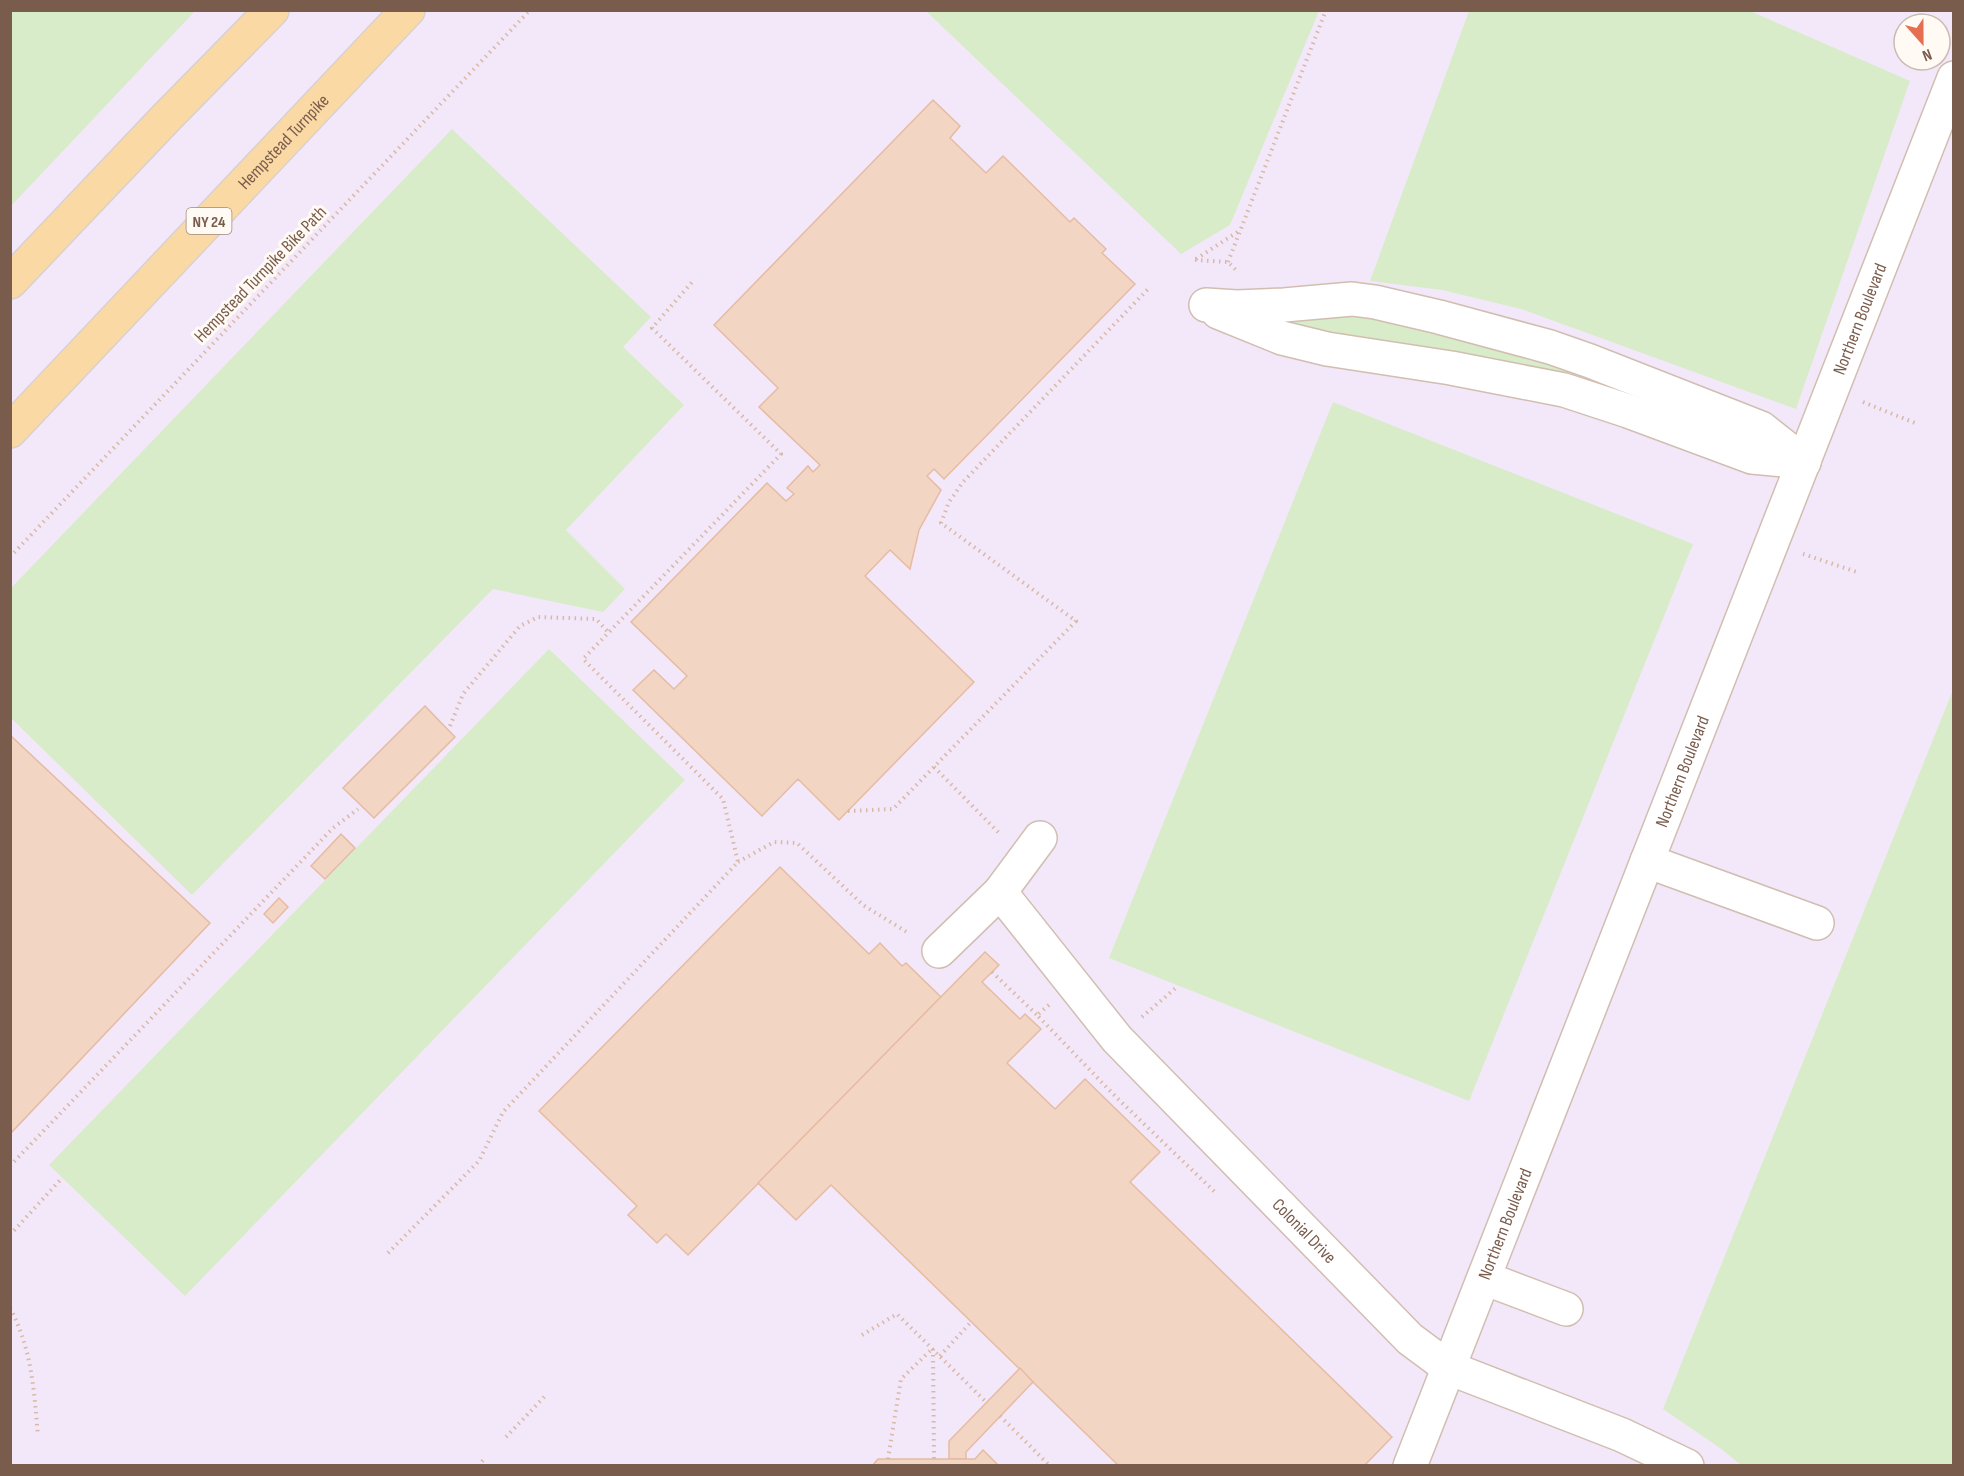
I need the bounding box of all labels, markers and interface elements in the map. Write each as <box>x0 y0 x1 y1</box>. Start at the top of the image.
north arrow <box>1892 12 1952 72</box>
text: N <box>1919 44 1934 65</box>
street label: Hempstead Turnpike <box>234 90 334 194</box>
street label: Hempstead Turnpike Bike Path <box>190 202 331 347</box>
road number: NY 24 <box>186 208 232 234</box>
street label: Northern Boulevard <box>1829 260 1891 378</box>
street label: Northern Boulevard <box>1651 713 1714 830</box>
street label: Northern Boulevard <box>1474 1165 1537 1283</box>
street label: Colonial Drive <box>1268 1194 1340 1268</box>

